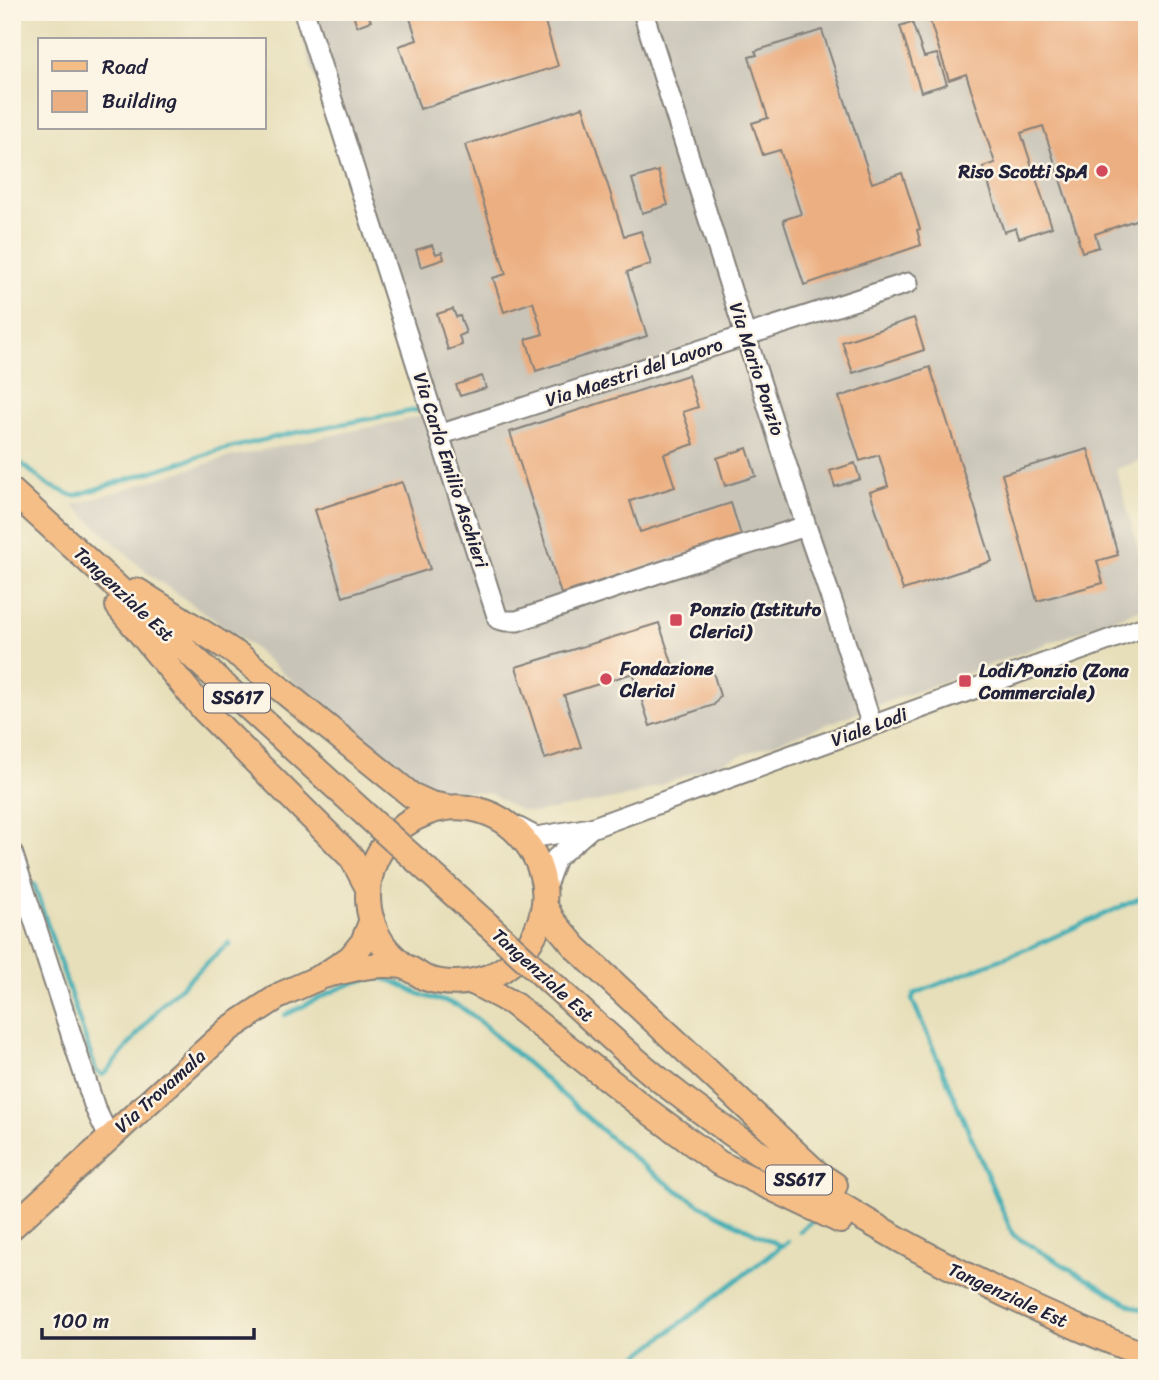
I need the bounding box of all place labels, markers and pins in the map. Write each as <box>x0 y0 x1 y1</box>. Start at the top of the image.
place label: Riso Scotti SpA <box>958 155 1088 188</box>
marker: Riso Scotti SpA <box>1094 163 1110 179</box>
place label: Ponzio (Istituto Clerici) <box>689 593 822 648</box>
marker: Ponzio (Istituto Clerici) <box>668 612 684 628</box>
place label: Fondazione Clerici <box>619 652 714 707</box>
place label: Lodi/Ponzio (Zona Commerciale) <box>978 654 1129 709</box>
marker: Fondazione Clerici <box>598 671 614 687</box>
marker: Lodi/Ponzio (Zona Commerciale) <box>957 673 973 689</box>

